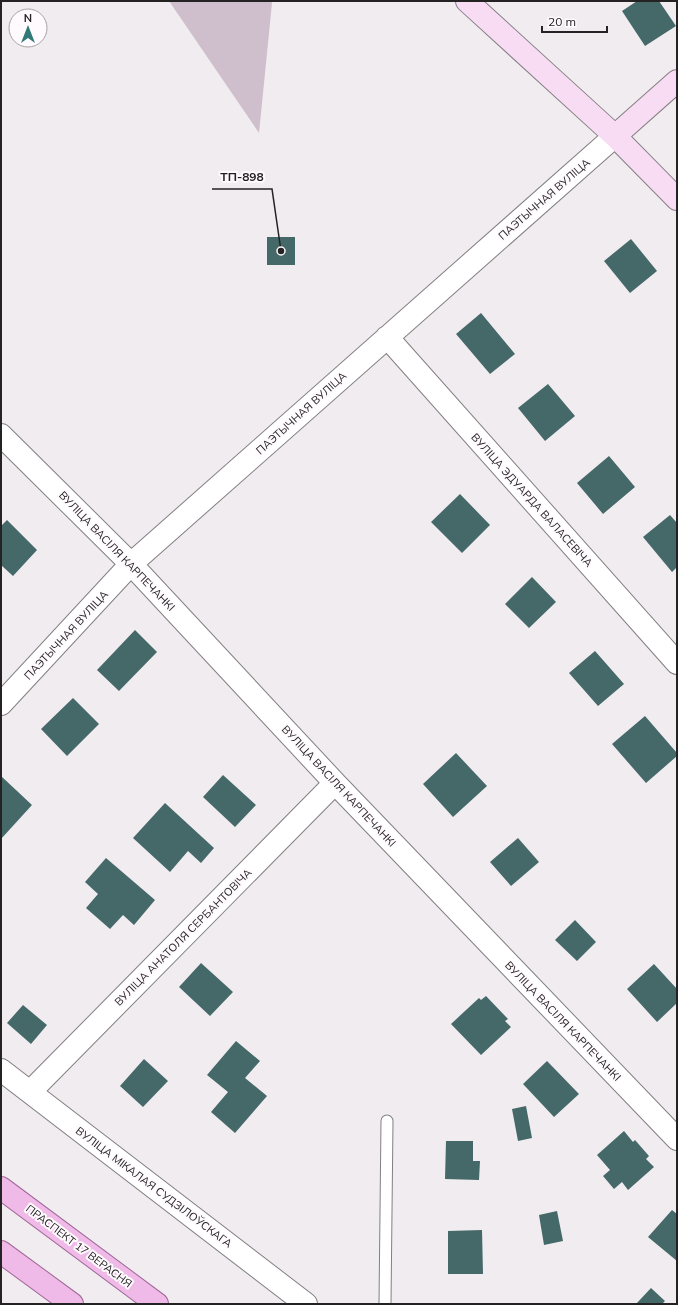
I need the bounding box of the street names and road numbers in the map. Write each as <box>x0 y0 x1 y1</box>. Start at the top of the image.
street label: ПАЭТЫЧНАЯ ВУЛІЦА <box>495 155 593 243</box>
street label: ПАЭТЫЧНАЯ ВУЛІЦА <box>253 369 349 457</box>
street label: ВУЛІЦА ЭДУАРДА ВАЛАСЕВІЧА <box>468 430 596 570</box>
street label: ВУЛІЦА ВАСІЛЯ КАРПЕЧАНКІ <box>56 488 178 614</box>
street label: ПАЭТЫЧНАЯ ВУЛІЦА <box>21 587 111 683</box>
street label: ВУЛІЦА ВАСІЛЯ КАРПЕЧАНКІ <box>279 722 399 850</box>
street label: ВУЛІЦА АНАТОЛЯ СЕРБАНТОВІЧА <box>111 865 255 1009</box>
street label: ВУЛІЦА ВАСІЛЯ КАРПЕЧАНКІ <box>502 958 624 1084</box>
street label: ВУЛІЦА МІКАЛАЯ СУДЗІЛОЎСКАГА <box>73 1124 235 1250</box>
street label: ПРАСПЕКТ 17 ВЕРАСНЯ <box>23 1201 135 1291</box>

